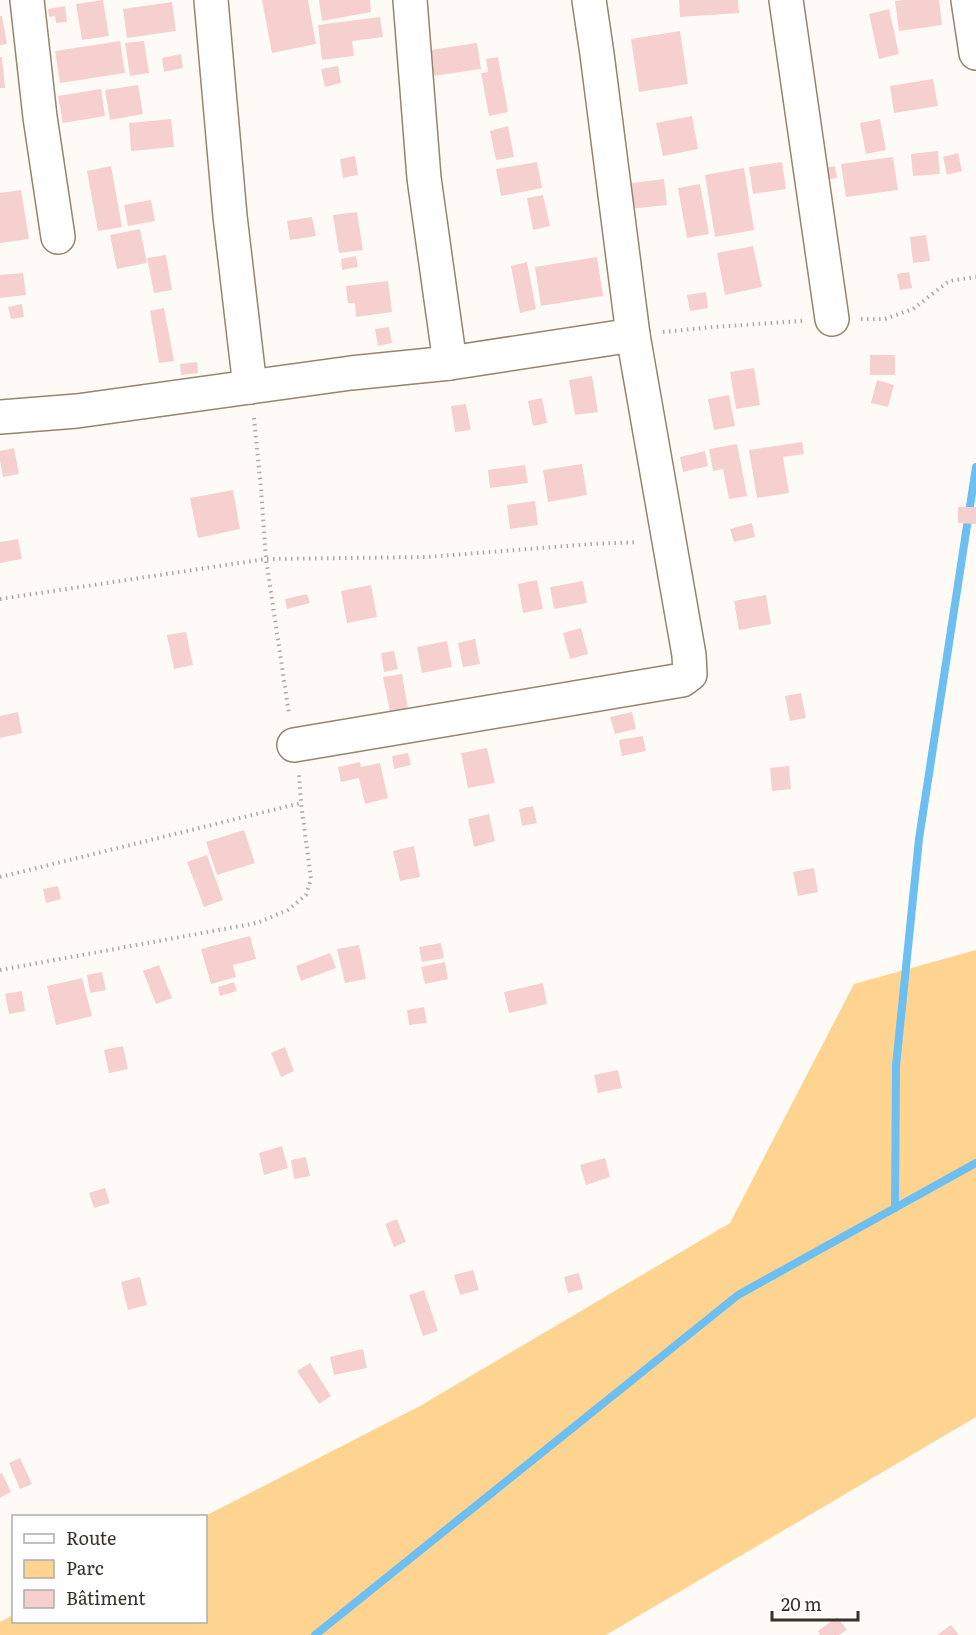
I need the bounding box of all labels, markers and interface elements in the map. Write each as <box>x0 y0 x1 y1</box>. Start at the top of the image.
legend <box>12 1515 207 1623</box>
text: Route <box>66 1524 116 1551</box>
text: Parc <box>66 1554 104 1581</box>
text: Bâtiment <box>66 1584 146 1611</box>
scale bar <box>772 1584 858 1622</box>
text: 20 m <box>781 1590 822 1617</box>

